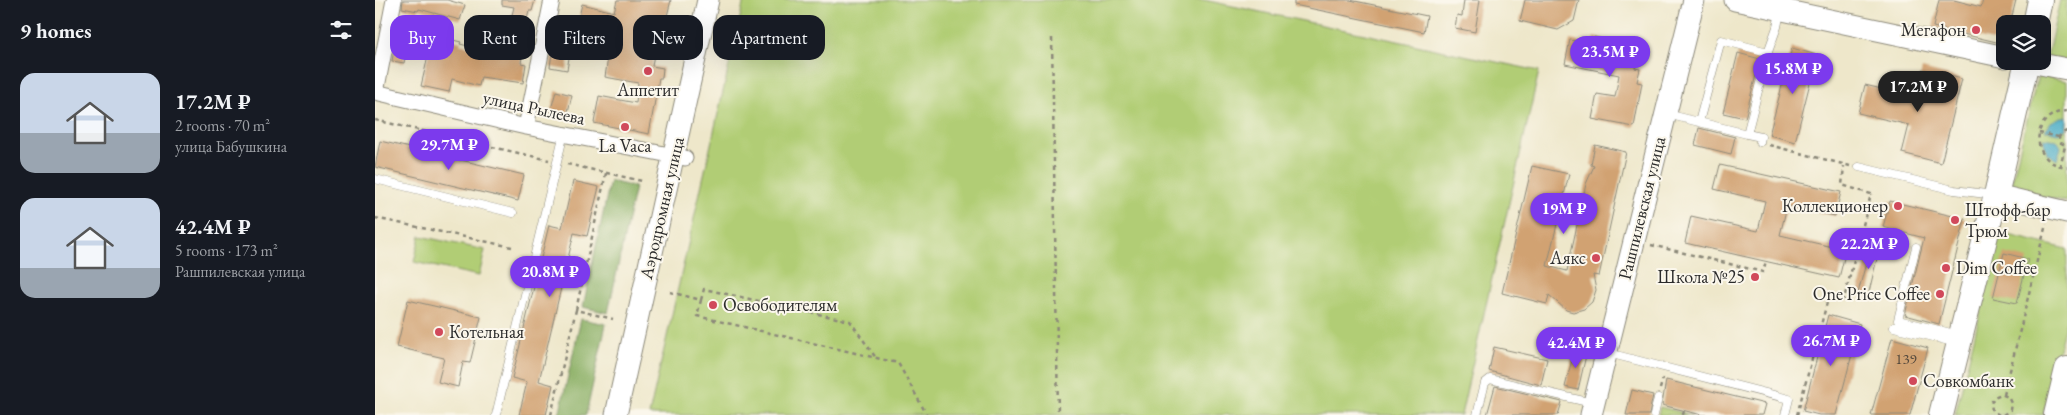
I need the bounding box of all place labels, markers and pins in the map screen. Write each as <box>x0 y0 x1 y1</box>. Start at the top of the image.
place label: Мегафон <box>1901 18 1966 41</box>
marker: Мегафон <box>1970 24 1982 36</box>
pin: 23.5M ₽ <box>1564 36 1656 78</box>
pin: 15.8M ₽ <box>1747 52 1839 95</box>
marker: Аппетит <box>642 65 654 77</box>
pin: 17.2M ₽ <box>1872 70 1964 113</box>
place label: Аппетит <box>616 78 680 101</box>
marker: La Vaca <box>619 121 631 133</box>
pin: 29.7M ₽ <box>403 128 495 171</box>
place label: La Vaca <box>598 134 652 157</box>
pin: 19M ₽ <box>1529 192 1599 235</box>
place label: Коллекционер <box>1782 194 1888 217</box>
place label: Штофф-бар Трюм <box>1965 198 2051 242</box>
marker: Коллекционер <box>1892 200 1904 212</box>
marker: Штофф-бар Трюм <box>1949 214 1961 226</box>
pin: 22.2M ₽ <box>1823 228 1915 270</box>
place label: Аякс <box>1549 246 1586 269</box>
marker: Аякс <box>1590 252 1602 264</box>
pin: 20.8M ₽ <box>504 256 596 298</box>
place label: Dim Coffee <box>1956 256 2037 279</box>
marker: Dim Coffee <box>1940 262 1952 274</box>
place label: Школа №25 <box>1657 265 1745 288</box>
marker: Школа №25 <box>1749 271 1761 283</box>
place label: One Price Coffee <box>1813 282 1930 305</box>
marker: One Price Coffee <box>1934 288 1946 300</box>
place label: Освободителям <box>723 293 838 316</box>
marker: Освободителям <box>707 299 719 311</box>
place label: Котельная <box>449 320 524 343</box>
pin: 26.7M ₽ <box>1785 324 1877 367</box>
marker: Котельная <box>433 326 445 338</box>
pin: 42.4M ₽ <box>1530 326 1622 369</box>
place label: Совкомбанк <box>1923 369 2014 392</box>
marker: Совкомбанк <box>1907 375 1919 387</box>

